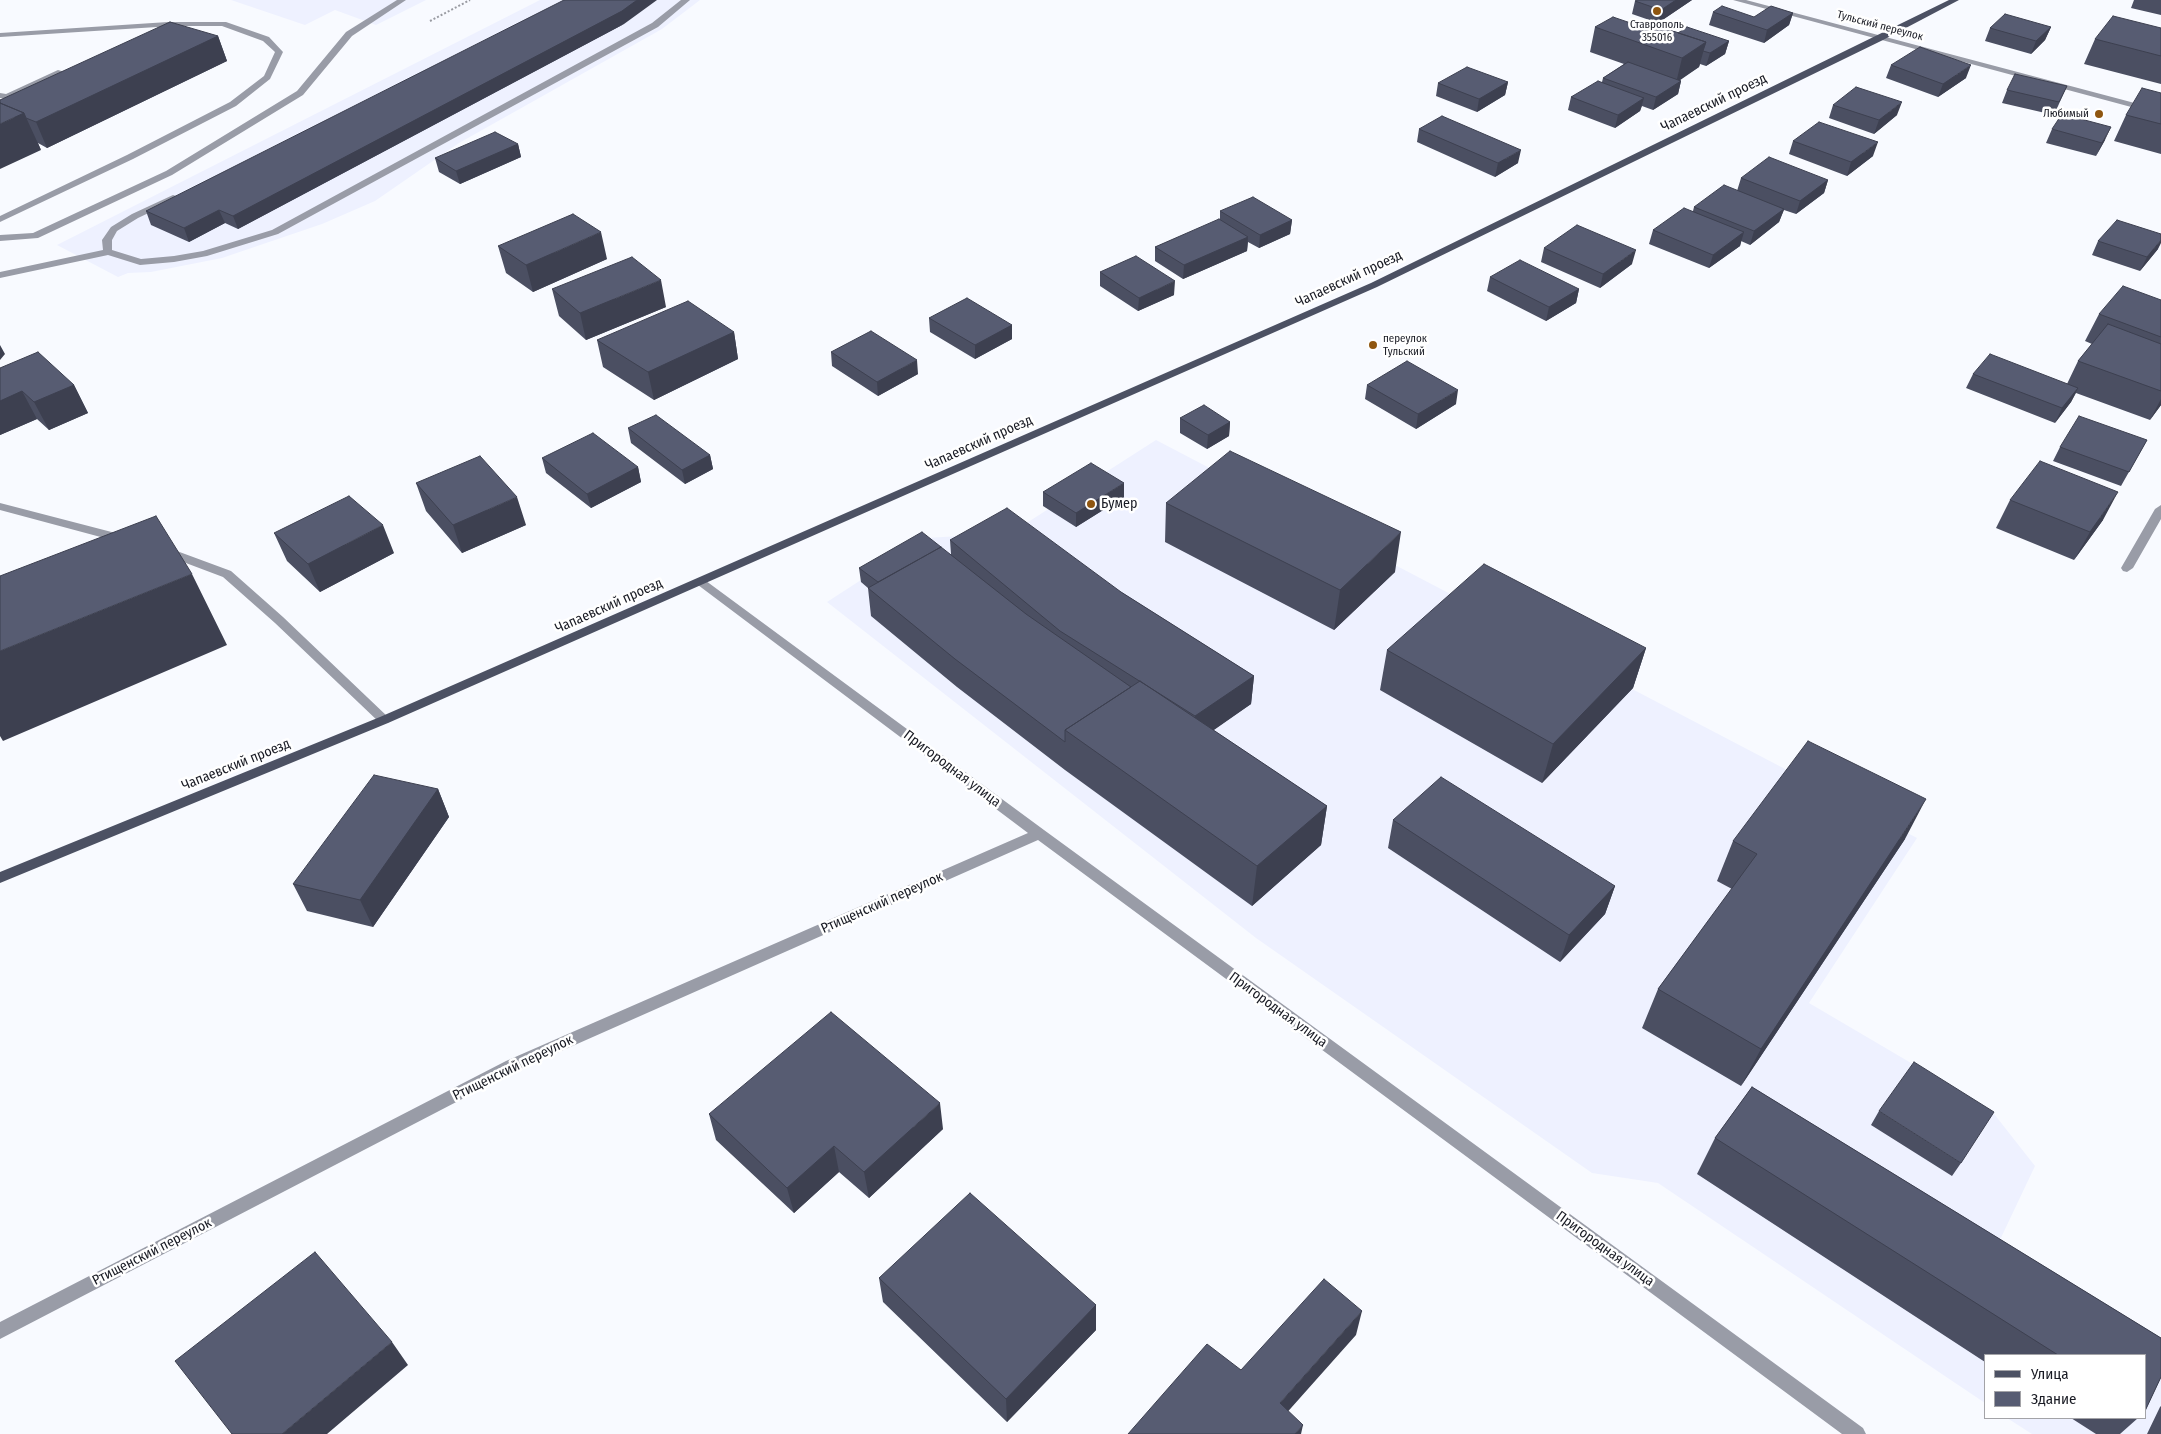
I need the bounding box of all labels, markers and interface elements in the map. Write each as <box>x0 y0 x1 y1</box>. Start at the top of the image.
marker: Ставрополь 355016 <box>1651 5 1663 17</box>
street label: Тульский переулок <box>1836 8 1924 44</box>
place label: Ставрополь 355016 <box>1630 18 1684 44</box>
street label: Чапаевский проезд <box>1658 70 1770 136</box>
place label: Любимый <box>2043 107 2089 121</box>
marker: Любимый <box>2093 108 2105 120</box>
street label: Чапаевский проезд <box>1293 247 1405 311</box>
place label: переулок Тульский <box>1383 332 1427 358</box>
marker: переулок Тульский <box>1367 339 1379 351</box>
street label: Чапаевский проезд <box>923 412 1035 474</box>
place label: Бумер <box>1101 496 1137 512</box>
marker: Бумер <box>1085 498 1097 510</box>
street label: Чапаевский проезд <box>553 575 665 637</box>
street label: Пригородная улица <box>900 727 1004 811</box>
street label: Чапаевский проезд <box>179 736 293 794</box>
street label: Ртищенский переулок <box>819 869 945 937</box>
street label: Пригородная улица <box>1226 969 1330 1051</box>
street label: Ртищенский переулок <box>450 1032 576 1104</box>
street label: Пригородная улица <box>1553 1208 1657 1290</box>
street label: Ртищенский переулок <box>90 1215 214 1289</box>
legend <box>1984 1354 2146 1419</box>
text: Улица <box>2031 1365 2069 1383</box>
text: Здание <box>2031 1390 2077 1408</box>

